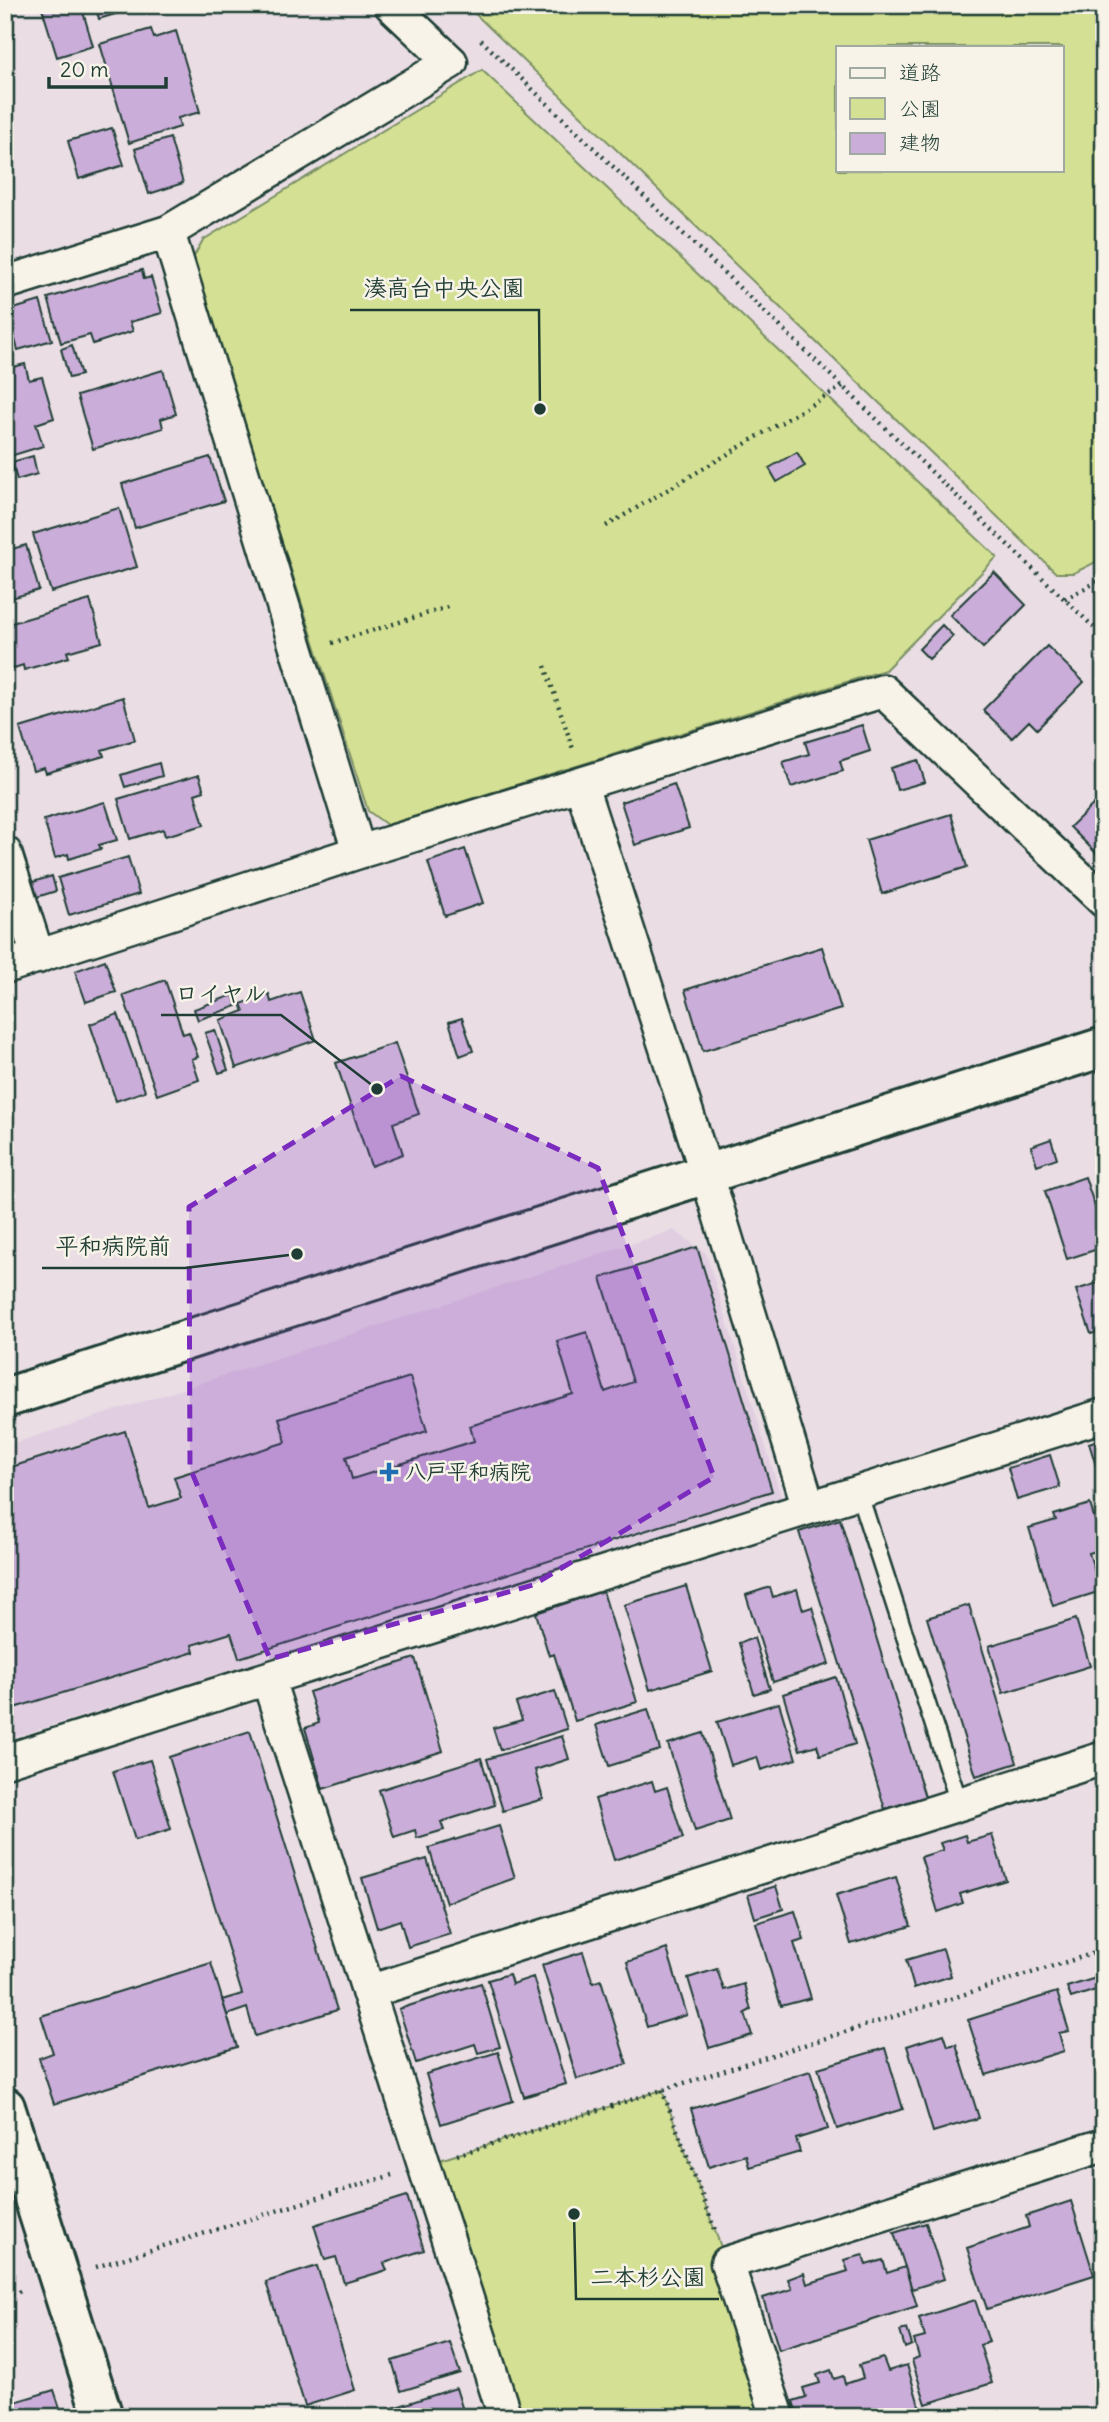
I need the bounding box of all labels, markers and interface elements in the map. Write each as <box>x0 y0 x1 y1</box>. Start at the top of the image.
scale bar <box>49 46 166 90</box>
legend <box>836 46 1064 172</box>
text: 20 m <box>60 56 109 83</box>
text: 道路 <box>899 59 941 86</box>
text: 公園 <box>899 95 941 122</box>
text: 建物 <box>899 129 941 156</box>
callout: 湊高台中央公園 <box>350 266 539 310</box>
text: 湊高台中央公園 <box>364 273 525 302</box>
callout: ロイヤル <box>161 971 281 1015</box>
text: ロイヤル <box>175 978 267 1007</box>
callout: 平和病院前 <box>42 1224 185 1268</box>
text: 平和病院前 <box>56 1231 171 1260</box>
place label: 八戸平和病院 <box>405 1458 531 1485</box>
marker: 八戸平和病院 <box>379 1462 399 1482</box>
callout: 二本杉公園 <box>576 2255 719 2299</box>
text: 二本杉公園 <box>591 2262 706 2291</box>

